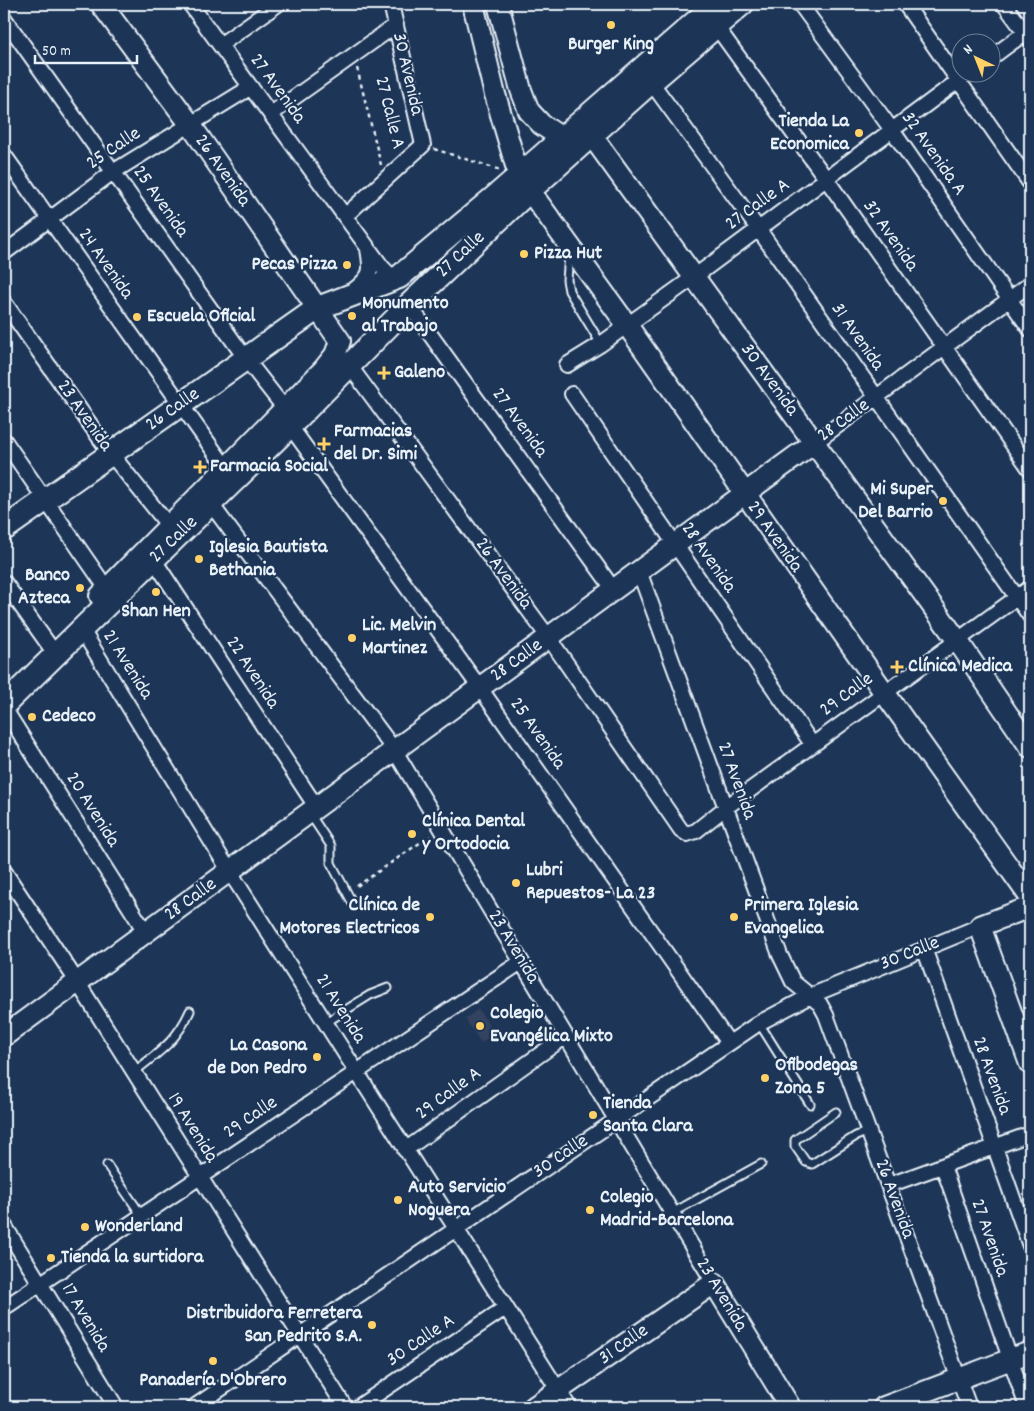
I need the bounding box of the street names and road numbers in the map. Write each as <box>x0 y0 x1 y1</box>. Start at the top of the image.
street label: 30 Avenida <box>384 30 430 119</box>
street label: 27 Avenida <box>242 48 312 130</box>
street label: 27 Calle A <box>366 74 412 152</box>
street label: 32 Avenida A <box>894 106 972 202</box>
street label: 25 Calle <box>81 120 147 177</box>
street label: 26 Avenida <box>187 129 258 213</box>
street label: 25 Avenida <box>125 160 195 244</box>
street label: 27 Calle A <box>720 172 796 238</box>
street label: 32 Avenida <box>855 194 925 278</box>
street label: 24 Avenida <box>70 223 140 306</box>
street label: 27 Calle <box>430 225 492 285</box>
street label: 31 Avenida <box>823 297 891 377</box>
street label: 30 Avenida <box>733 338 805 423</box>
street label: 23 Avenida <box>49 374 119 458</box>
street label: 26 Calle <box>140 381 206 439</box>
street label: 27 Avenida <box>484 382 554 464</box>
street label: 28 Calle <box>812 392 876 450</box>
street label: 29 Avenida <box>739 495 809 579</box>
street label: 27 Calle <box>143 509 205 570</box>
street label: 28 Avenida <box>673 517 743 600</box>
street label: 26 Avenida <box>467 532 539 616</box>
street label: 21 Avenida <box>95 625 160 706</box>
street label: 22 Avenida <box>218 631 286 715</box>
street label: 28 Calle <box>485 632 549 690</box>
street label: 29 Calle <box>814 666 880 724</box>
street label: 25 Avenida <box>502 692 572 776</box>
street label: 27 Avenida <box>709 738 763 824</box>
street label: 20 Avenida <box>58 767 126 854</box>
street label: 28 Calle <box>159 871 223 929</box>
street label: 23 Avenida <box>480 905 546 990</box>
street label: 30 Calle <box>876 929 944 979</box>
street label: 21 Avenida <box>308 969 373 1050</box>
street label: 28 Avenida <box>964 1033 1018 1119</box>
street label: 29 Calle A <box>410 1060 488 1128</box>
street label: 19 Avenida <box>160 1088 225 1169</box>
street label: 29 Calle <box>218 1089 284 1146</box>
street label: 30 Calle <box>527 1128 595 1186</box>
street label: 26 Avenida <box>867 1155 922 1243</box>
street label: 27 Avenida <box>963 1195 1016 1281</box>
street label: 23 Avenida <box>688 1253 754 1338</box>
street label: 17 Avenida <box>53 1278 117 1358</box>
street label: 30 Calle A <box>381 1308 461 1374</box>
street label: 31 Calle <box>593 1318 655 1372</box>

